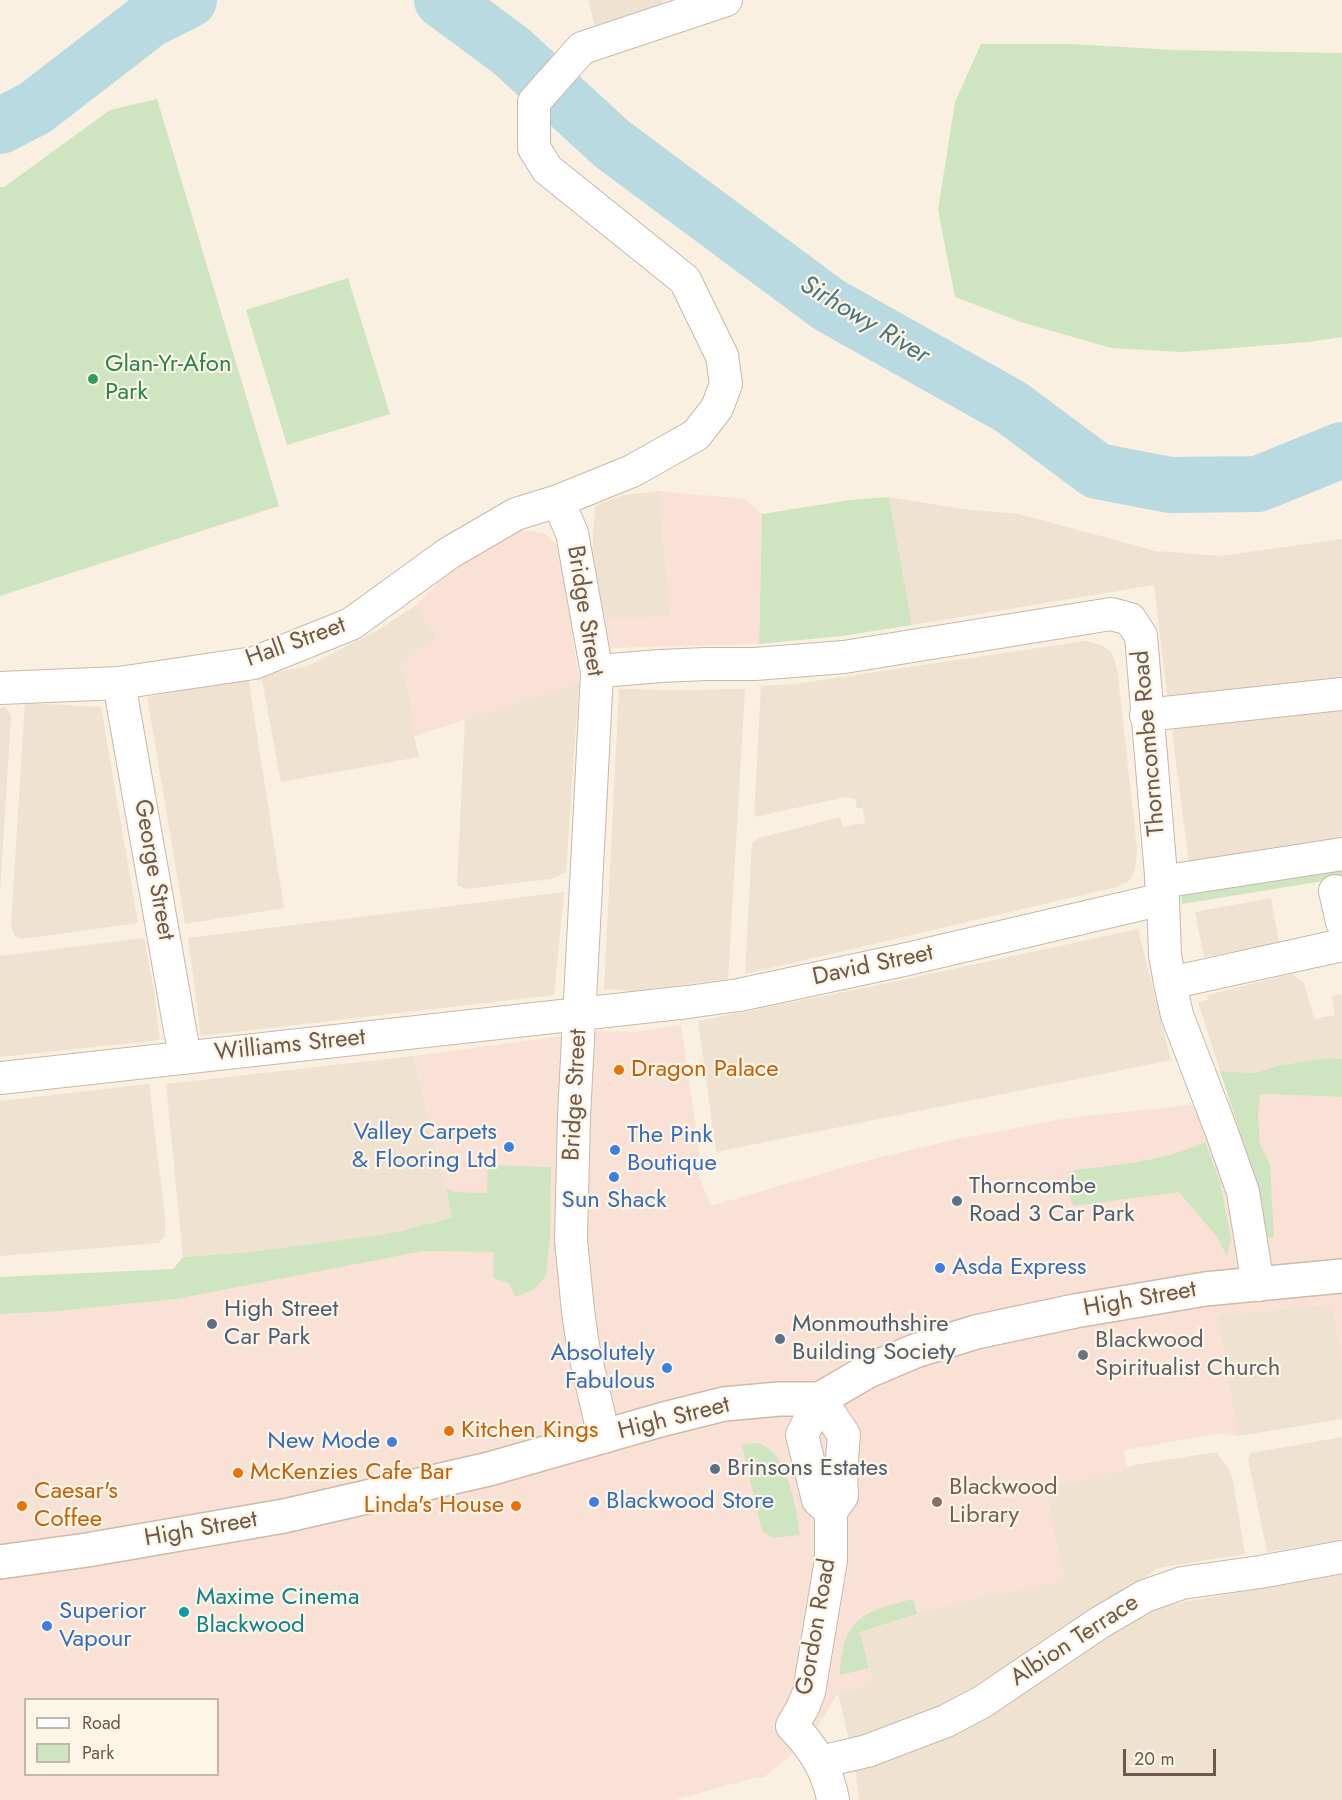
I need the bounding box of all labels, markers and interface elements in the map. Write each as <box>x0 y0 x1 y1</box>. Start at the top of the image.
water label: Sirhowy River <box>794 270 934 372</box>
place label: Glan-Yr-Afon Park <box>105 351 232 407</box>
marker: Glan-Yr-Afon Park <box>86 372 100 386</box>
street label: Bridge Street <box>559 544 609 678</box>
street label: Hall Street <box>242 612 350 674</box>
street label: Thorncombe Road <box>1128 649 1172 837</box>
street label: George Street <box>126 797 180 943</box>
street label: David Street <box>810 939 936 993</box>
street label: Williams Street <box>213 1024 367 1068</box>
street label: Bridge Street <box>558 1028 594 1162</box>
place label: Dragon Palace <box>631 1056 779 1084</box>
marker: Dragon Palace <box>612 1063 626 1077</box>
place label: Valley Carpets & Flooring Ltd <box>352 1119 497 1175</box>
place label: The Pink Boutique <box>627 1122 717 1178</box>
marker: Valley Carpets & Flooring Ltd <box>502 1140 516 1154</box>
marker: The Pink Boutique <box>608 1143 622 1157</box>
marker: Sun Shack <box>607 1170 621 1184</box>
place label: Thorncombe Road 3 Car Park <box>969 1173 1134 1229</box>
place label: Sun Shack <box>562 1187 666 1215</box>
marker: Thorncombe Road 3 Car Park <box>950 1194 964 1208</box>
place label: Asda Express <box>952 1254 1086 1282</box>
marker: Asda Express <box>933 1261 947 1275</box>
street label: High Street <box>1081 1276 1199 1324</box>
place label: High Street Car Park <box>224 1296 338 1352</box>
place label: Monmouthshire Building Society <box>792 1311 956 1367</box>
marker: High Street Car Park <box>205 1317 219 1331</box>
place label: Blackwood Spiritualist Church <box>1095 1327 1280 1383</box>
marker: Monmouthshire Building Society <box>773 1332 787 1346</box>
place label: Absolutely Fabulous <box>550 1340 655 1396</box>
marker: Blackwood Spiritualist Church <box>1076 1348 1090 1362</box>
marker: Absolutely Fabulous <box>660 1361 674 1375</box>
street label: High Street <box>615 1391 733 1447</box>
place label: Kitchen Kings <box>461 1417 599 1445</box>
marker: Kitchen Kings <box>442 1424 456 1438</box>
place label: New Mode <box>267 1428 380 1456</box>
marker: New Mode <box>385 1435 399 1449</box>
place label: Brinsons Estates <box>727 1455 888 1483</box>
place label: McKenzies Cafe Bar <box>250 1459 453 1487</box>
marker: Brinsons Estates <box>708 1462 722 1476</box>
marker: McKenzies Cafe Bar <box>231 1466 245 1480</box>
place label: Blackwood Library <box>949 1474 1058 1530</box>
place label: Caesar's Coffee <box>34 1478 118 1534</box>
place label: Blackwood Store <box>606 1488 774 1516</box>
place label: Linda's House <box>364 1492 504 1520</box>
marker: Blackwood Store <box>587 1495 601 1509</box>
marker: Blackwood Library <box>930 1495 944 1509</box>
marker: Caesar's Coffee <box>15 1499 29 1513</box>
marker: Linda's House <box>509 1499 523 1513</box>
street label: High Street <box>142 1506 260 1554</box>
street label: Gordon Road <box>791 1556 843 1698</box>
place label: Maxime Cinema Blackwood <box>196 1584 359 1640</box>
street label: Albion Terrace <box>1005 1589 1145 1693</box>
place label: Superior Vapour <box>59 1598 147 1654</box>
marker: Maxime Cinema Blackwood <box>177 1605 191 1619</box>
marker: Superior Vapour <box>40 1619 54 1633</box>
legend <box>24 1698 219 1776</box>
text: Road <box>82 1710 121 1736</box>
scale bar <box>1126 1737 1219 1775</box>
text: Park <box>82 1740 114 1766</box>
text: 20 m <box>1134 1746 1174 1772</box>

